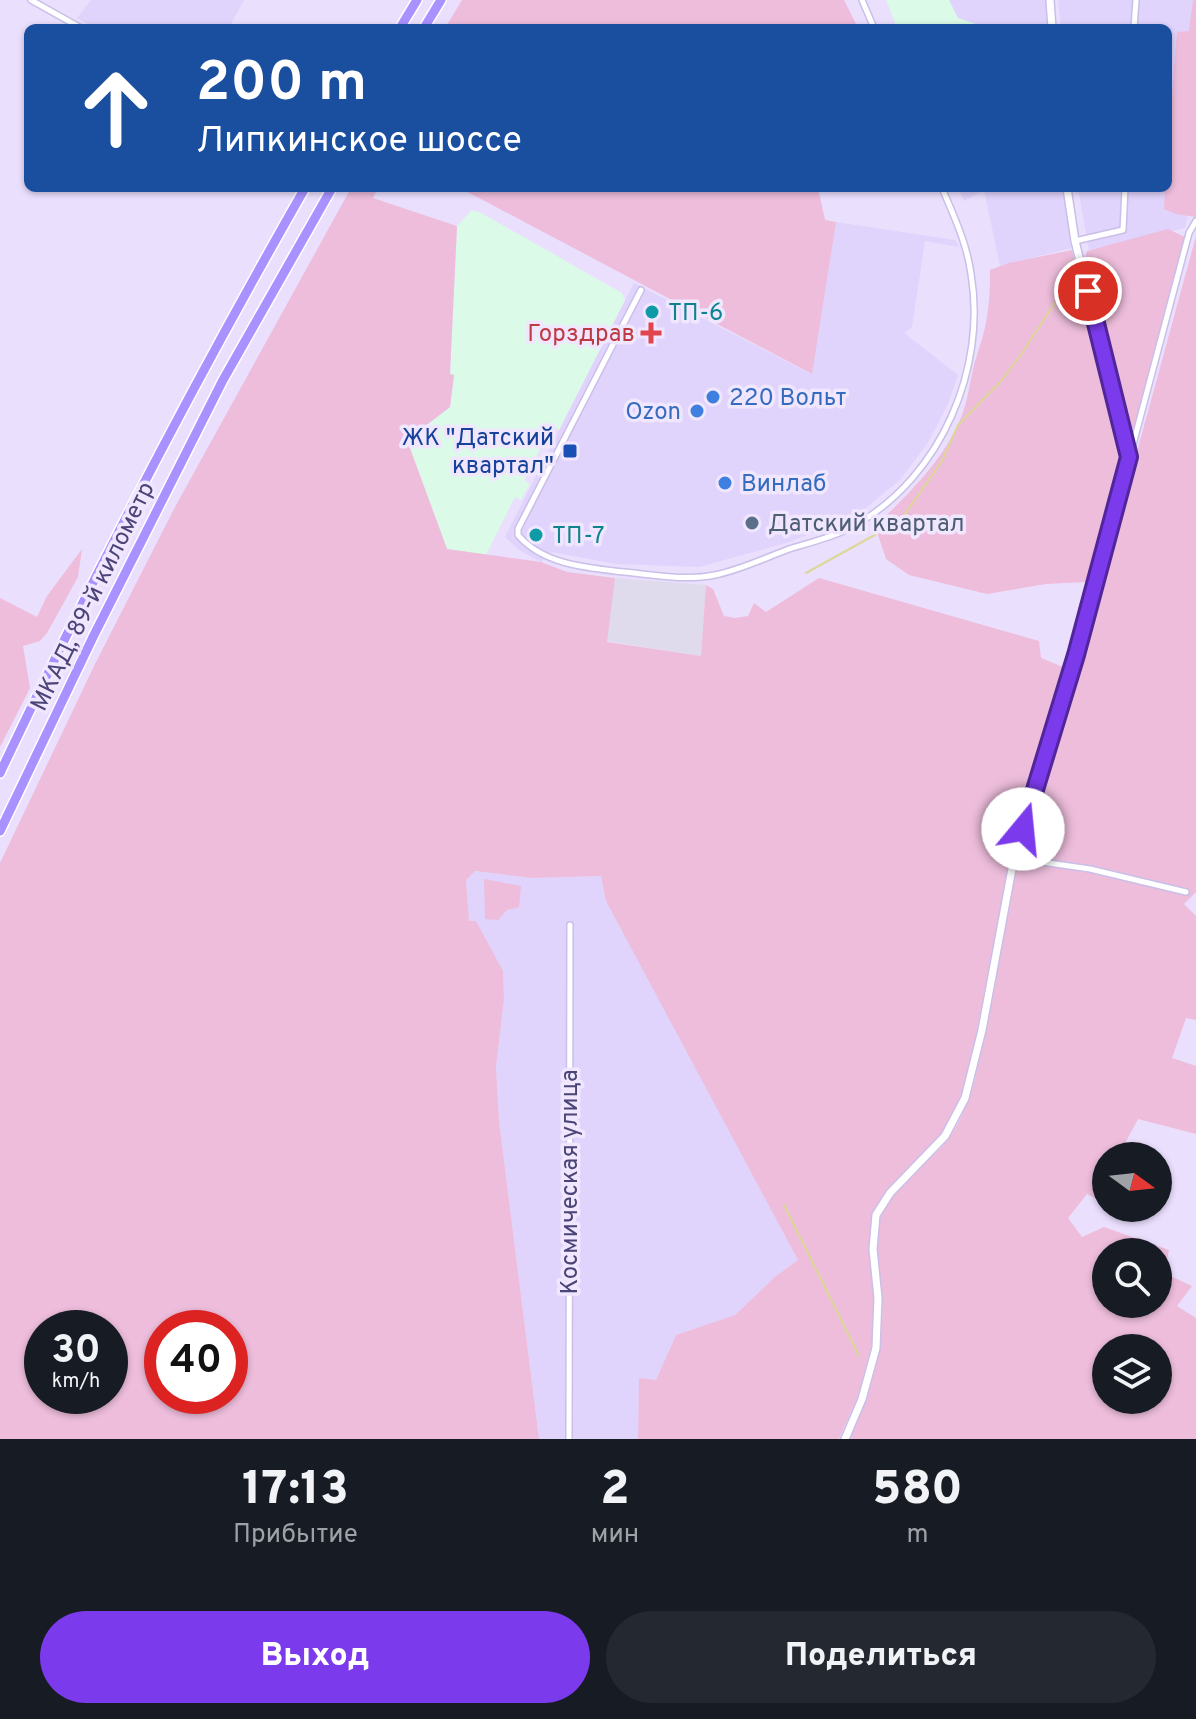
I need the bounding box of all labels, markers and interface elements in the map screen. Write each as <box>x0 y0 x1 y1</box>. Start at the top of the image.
text: 200 m <box>196 50 367 120</box>
icon: ahead <box>64 56 168 160</box>
text: Липкинское шоссе <box>196 119 522 165</box>
pin <box>1054 257 1122 325</box>
icon: arrive <box>1066 269 1110 313</box>
place label: ТП-6 <box>668 299 723 329</box>
marker: ТП-6 <box>643 303 661 321</box>
place label: Горздрав <box>527 320 635 350</box>
marker: Горздрав <box>642 324 660 342</box>
place label: 220 Вольт <box>729 384 847 414</box>
marker: 220 Вольт <box>704 388 722 406</box>
place label: Ozon <box>625 398 681 428</box>
marker: Ozon <box>688 402 706 420</box>
place label: ЖК "Датский квартал" <box>402 424 554 482</box>
marker: ЖК "Датский квартал" <box>561 442 579 460</box>
place label: Винлаб <box>741 470 826 500</box>
marker: Винлаб <box>716 474 734 492</box>
street label: МКАД, 89-й километр <box>25 477 162 717</box>
place label: Датский квартал <box>768 510 965 540</box>
marker: Датский квартал <box>743 514 761 532</box>
place label: ТП-7 <box>552 522 604 552</box>
marker: ТП-7 <box>527 526 545 544</box>
position arrow <box>981 787 1065 871</box>
street label: Космическая улица <box>556 1069 586 1295</box>
north arrow <box>1092 1142 1172 1222</box>
map controls <box>1092 1142 1172 1414</box>
button: search <box>1092 1238 1172 1318</box>
speed limit sign: 40 <box>144 1310 248 1414</box>
text: 30 <box>51 1327 101 1377</box>
button: layers <box>1092 1334 1172 1414</box>
text: km/h <box>52 1369 100 1395</box>
text: 17:13 <box>242 1461 349 1521</box>
text: 2 <box>600 1461 630 1521</box>
text: 580 <box>872 1461 963 1521</box>
text: Прибытие <box>233 1519 358 1552</box>
text: мин <box>591 1519 639 1552</box>
text: m <box>907 1519 929 1552</box>
button: Выход <box>40 1611 590 1703</box>
button: Поделиться <box>606 1611 1156 1703</box>

